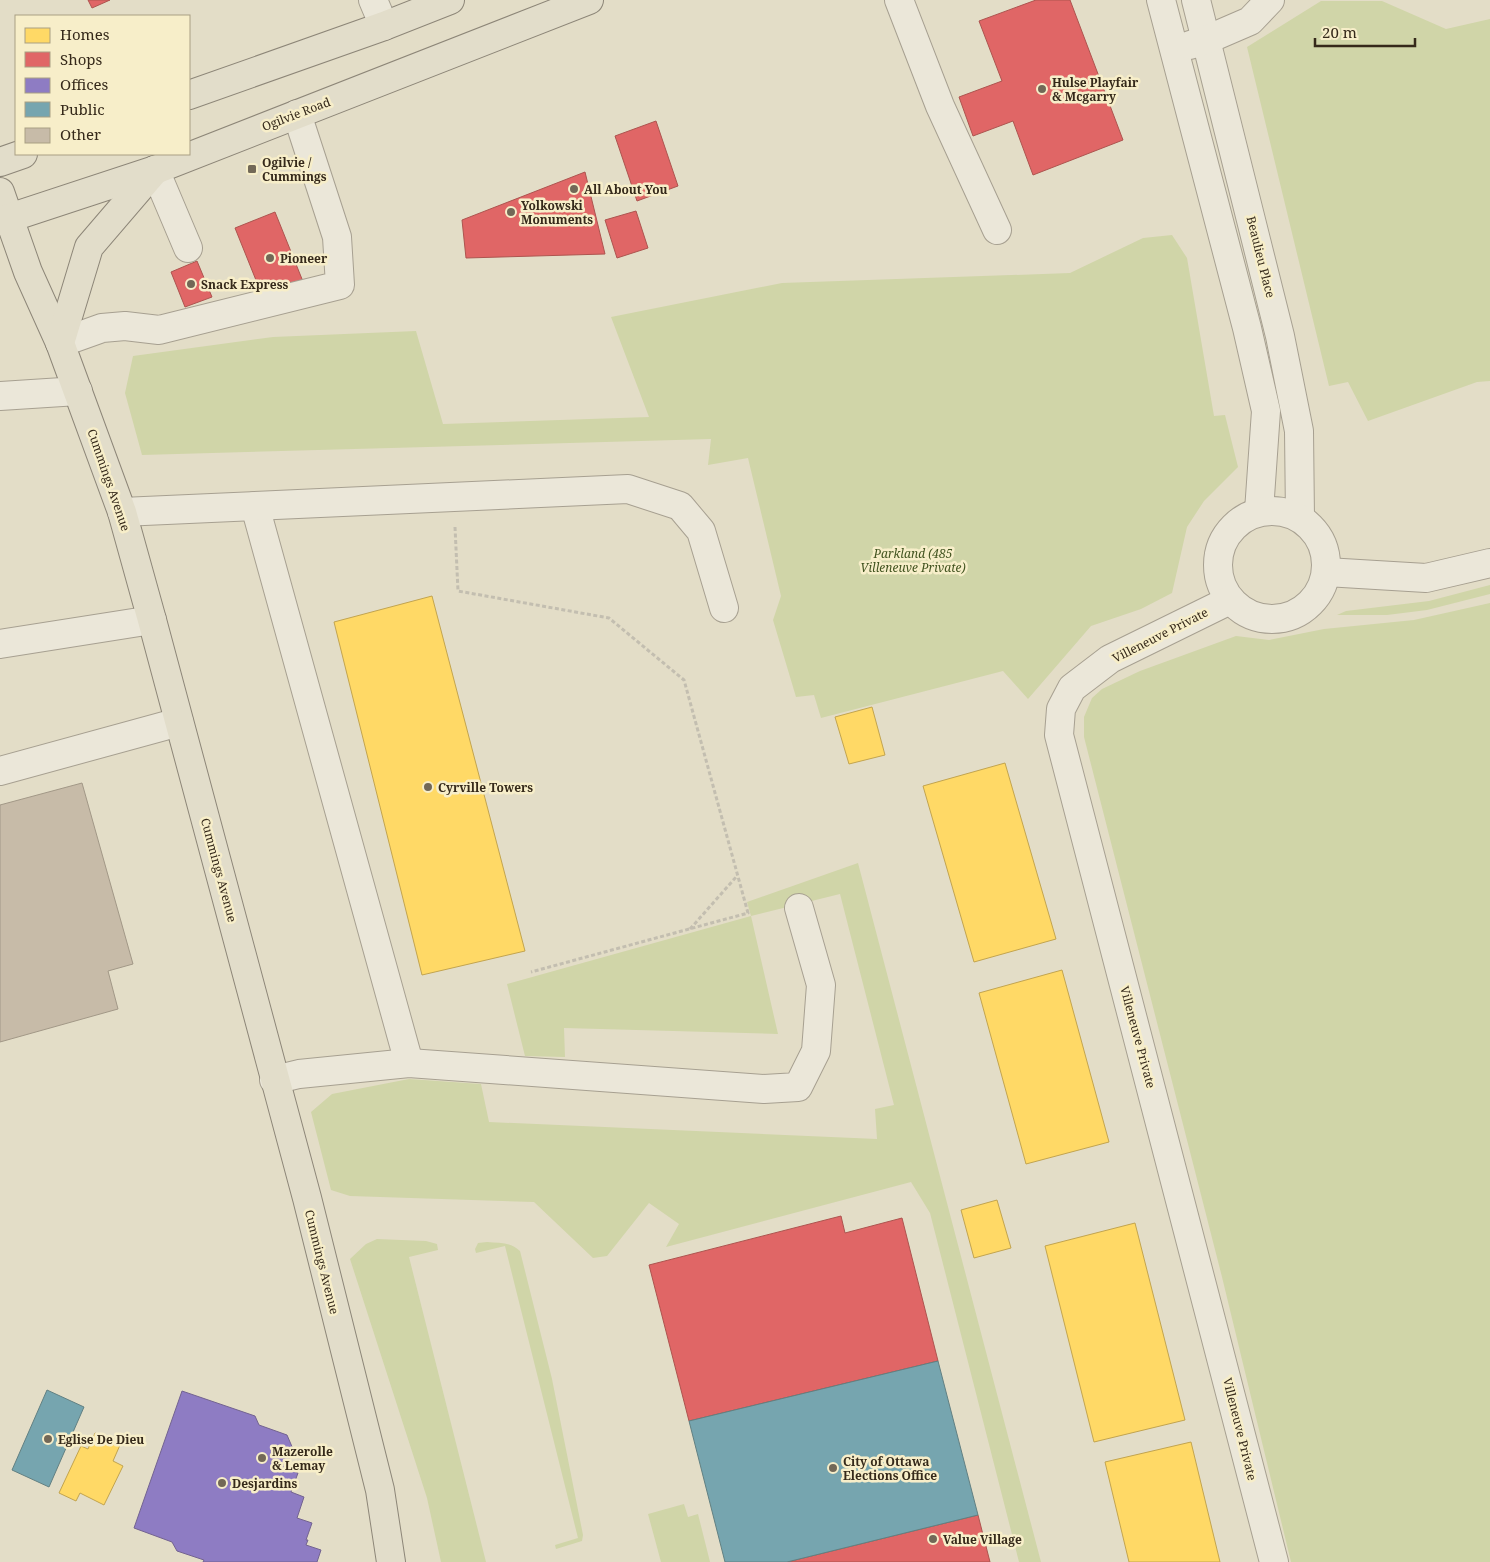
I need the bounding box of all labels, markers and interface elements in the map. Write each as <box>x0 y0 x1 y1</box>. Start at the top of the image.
legend <box>15 15 190 155</box>
scale bar <box>1315 15 1415 47</box>
text: 20 m <box>1322 22 1357 42</box>
text: Homes <box>60 24 110 44</box>
text: Shops <box>60 49 103 69</box>
text: Offices <box>60 74 109 94</box>
place label: Hulse Playfair & Mcgarry <box>1052 74 1139 105</box>
marker: Hulse Playfair & Mcgarry <box>1036 83 1048 95</box>
street label: Ogilvie Road <box>259 93 333 135</box>
text: Public <box>60 99 105 119</box>
text: Other <box>60 124 101 144</box>
place label: Ogilvie / Cummings <box>262 154 327 185</box>
marker: Ogilvie / Cummings <box>246 163 258 175</box>
place label: All About You <box>584 181 668 198</box>
marker: All About You <box>568 183 580 195</box>
place label: Yolkowski Monuments <box>521 197 593 228</box>
marker: Yolkowski Monuments <box>505 206 517 218</box>
street label: Beaulieu Place <box>1243 214 1279 300</box>
place label: Pioneer <box>280 250 328 267</box>
marker: Pioneer <box>264 252 276 264</box>
place label: Snack Express <box>201 276 288 293</box>
marker: Snack Express <box>185 278 197 290</box>
street label: Cummings Avenue <box>84 427 134 533</box>
park label: Parkland (485 Villeneuve Private) <box>860 545 966 576</box>
street label: Villeneuve Private <box>1109 604 1211 666</box>
place label: Cyrville Towers <box>438 779 533 796</box>
marker: Cyrville Towers <box>422 781 434 793</box>
street label: Cummings Avenue <box>197 816 241 924</box>
street label: Villeneuve Private <box>1116 984 1160 1090</box>
street label: Cummings Avenue <box>301 1208 343 1316</box>
street label: Villeneuve Private <box>1219 1376 1261 1482</box>
place label: Eglise De Dieu <box>58 1431 144 1448</box>
marker: Eglise De Dieu <box>42 1433 54 1445</box>
place label: Mazerolle & Lemay <box>272 1443 333 1474</box>
marker: Mazerolle & Lemay <box>256 1452 268 1464</box>
place label: City of Ottawa Elections Office <box>843 1453 937 1484</box>
marker: City of Ottawa Elections Office <box>827 1462 839 1474</box>
place label: Desjardins <box>232 1475 297 1492</box>
marker: Desjardins <box>216 1477 228 1489</box>
place label: Value Village <box>943 1531 1022 1548</box>
marker: Value Village <box>927 1533 939 1545</box>

